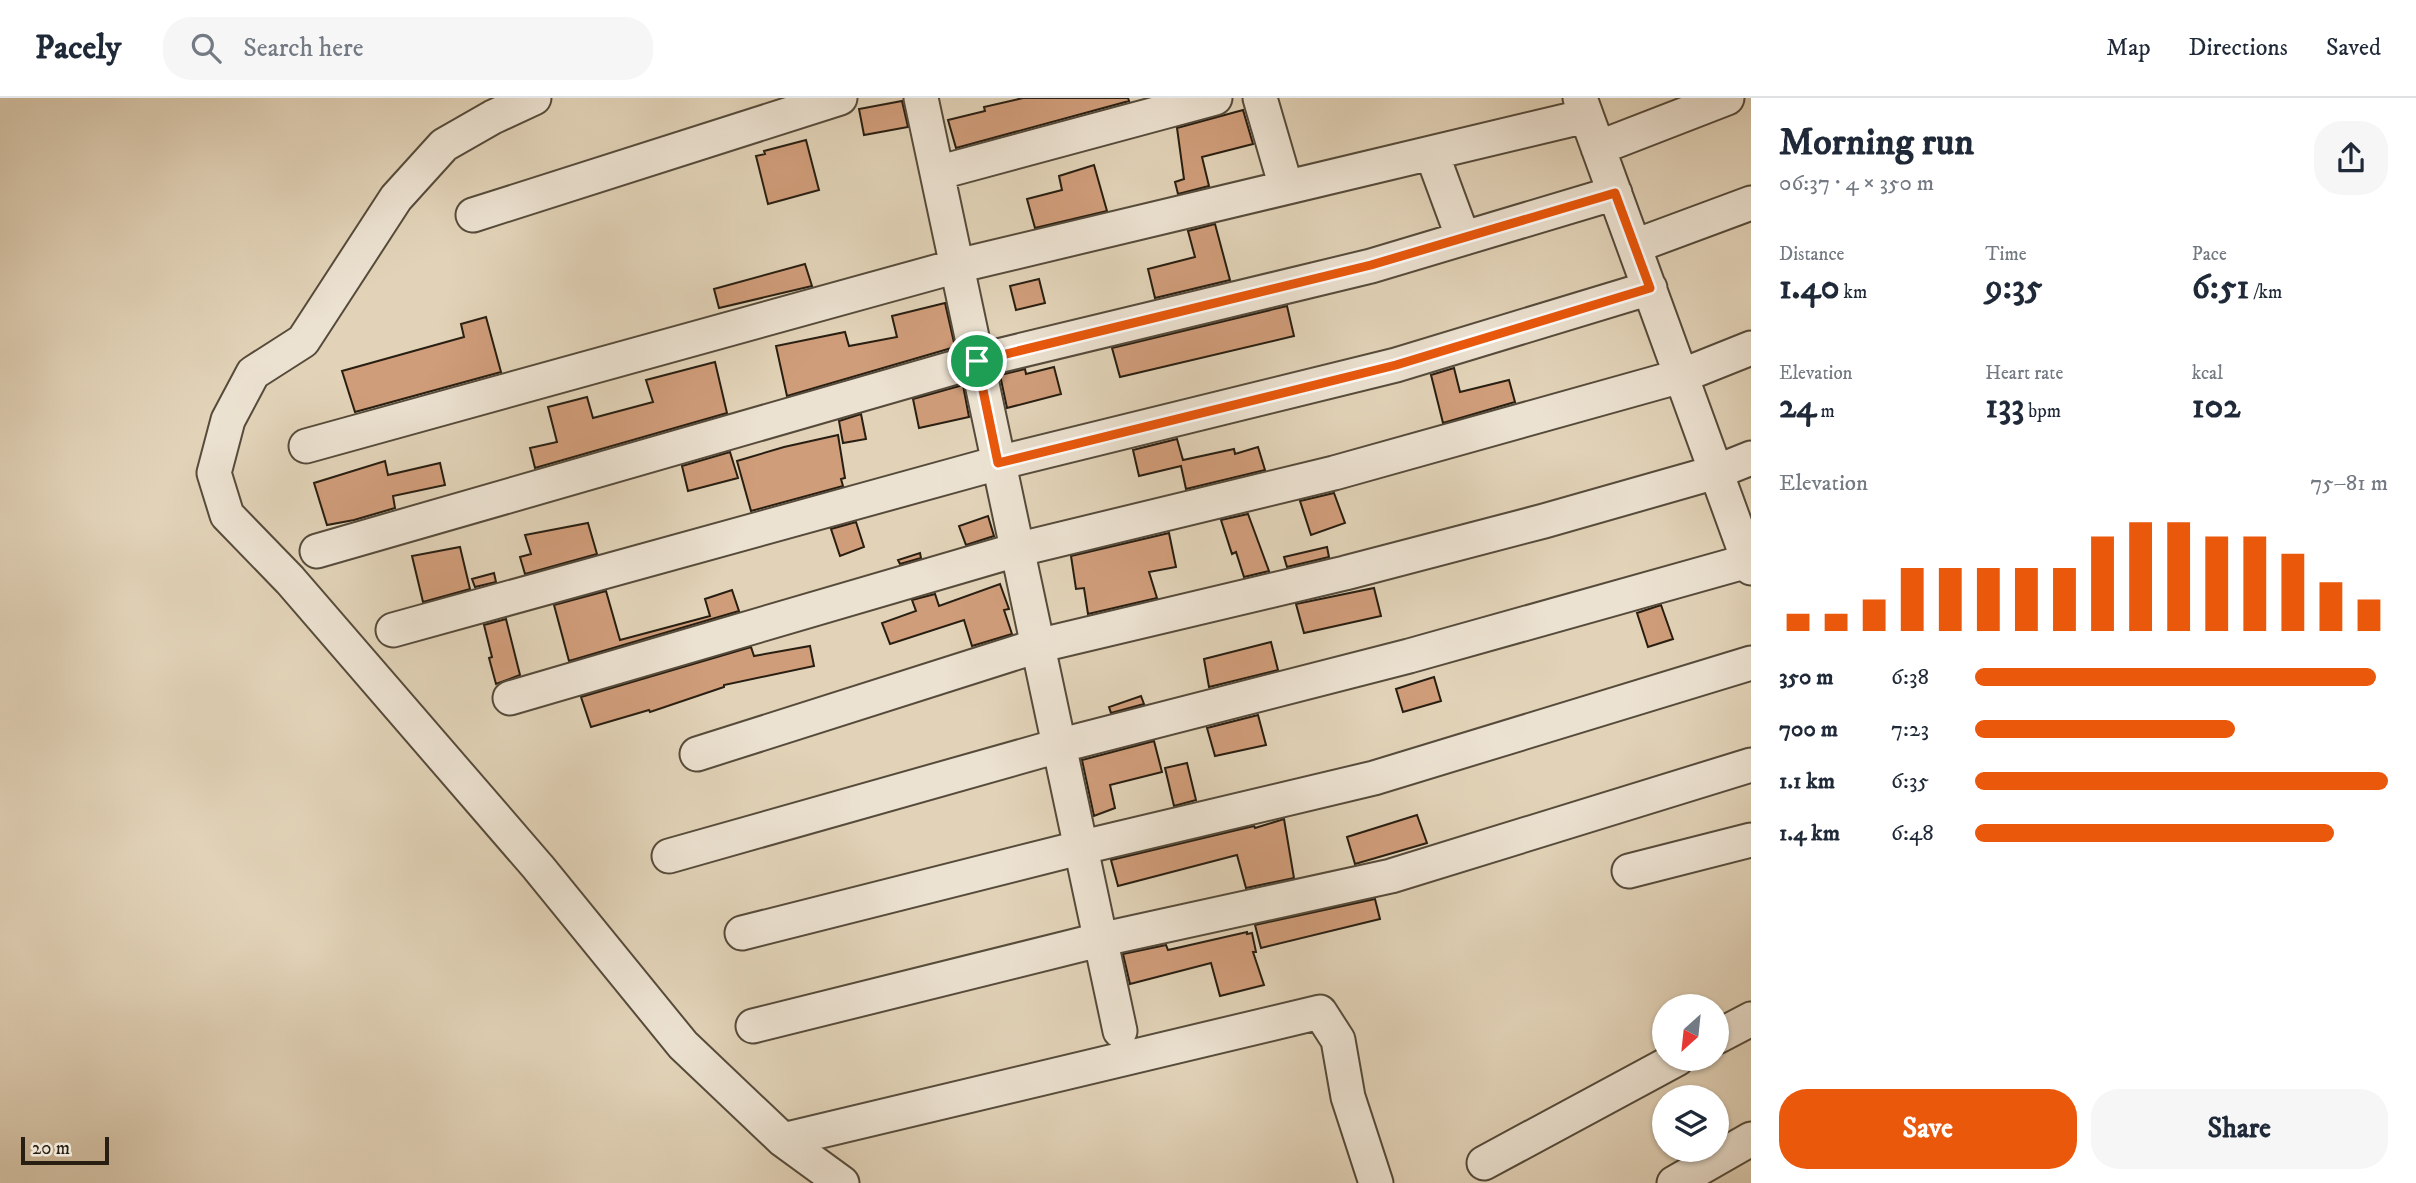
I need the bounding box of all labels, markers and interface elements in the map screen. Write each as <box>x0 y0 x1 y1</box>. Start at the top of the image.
search box <box>163 17 653 80</box>
text: Pacely <box>35 28 121 69</box>
icon: search <box>187 29 225 67</box>
text: Search here <box>243 32 363 65</box>
text: Map <box>2106 33 2151 63</box>
text: Directions <box>2189 33 2288 63</box>
text: Saved <box>2326 33 2381 63</box>
text: Morning run <box>1779 119 1974 167</box>
button: share <box>2314 121 2388 195</box>
text: 06:37 · 4 × 350 m <box>1779 169 1934 198</box>
text: Distance <box>1779 243 1844 266</box>
text: Time <box>1985 243 2027 266</box>
text: Pace <box>2192 243 2227 266</box>
text: 1.40 <box>1779 266 1839 310</box>
text: 9:35 <box>1985 266 2042 310</box>
text: 6:51 <box>2192 266 2249 310</box>
text: km <box>1839 281 1867 304</box>
text: /km <box>2249 281 2282 304</box>
pin <box>947 331 1007 391</box>
icon: arrive <box>958 342 996 380</box>
text: Elevation <box>1779 362 1853 385</box>
text: Heart rate <box>1985 362 2063 385</box>
text: kcal <box>2192 362 2223 385</box>
text: 24 <box>1779 385 1816 429</box>
text: 133 <box>1985 385 2024 429</box>
text: 102 <box>2192 385 2240 429</box>
text: m <box>1816 400 1835 423</box>
text: bpm <box>2024 400 2061 423</box>
text: Elevation <box>1779 469 1868 498</box>
text: 75–81 m <box>2310 469 2388 498</box>
text: 350 m <box>1779 663 1834 692</box>
text: 6:38 <box>1891 663 1929 692</box>
text: 700 m <box>1779 715 1838 744</box>
text: 7:23 <box>1891 715 1929 744</box>
text: 1.1 km <box>1779 767 1835 796</box>
text: 6:35 <box>1891 767 1929 796</box>
text: 1.4 km <box>1779 819 1840 848</box>
text: 6:48 <box>1891 819 1934 848</box>
north arrow <box>1652 994 1729 1071</box>
map controls <box>1652 994 1729 1162</box>
button: layers <box>1652 1085 1729 1162</box>
button: Save <box>1779 1089 2077 1169</box>
button: Share <box>2091 1089 2388 1169</box>
scale bar <box>21 1134 108 1166</box>
text: 20 m <box>32 1137 70 1160</box>

